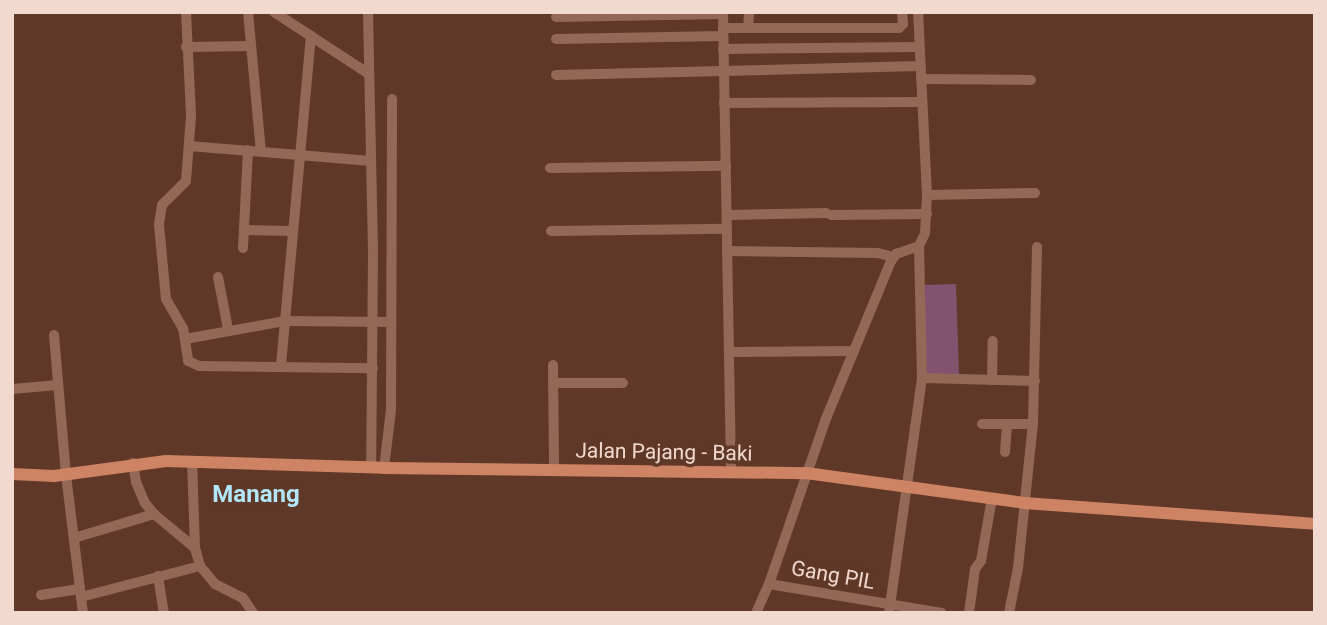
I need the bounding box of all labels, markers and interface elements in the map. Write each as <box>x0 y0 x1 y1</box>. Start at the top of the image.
street label: Jalan Pajang - Baki <box>575 438 753 466</box>
district label: Manang <box>212 481 300 509</box>
street label: Gang PIL <box>789 555 877 595</box>

